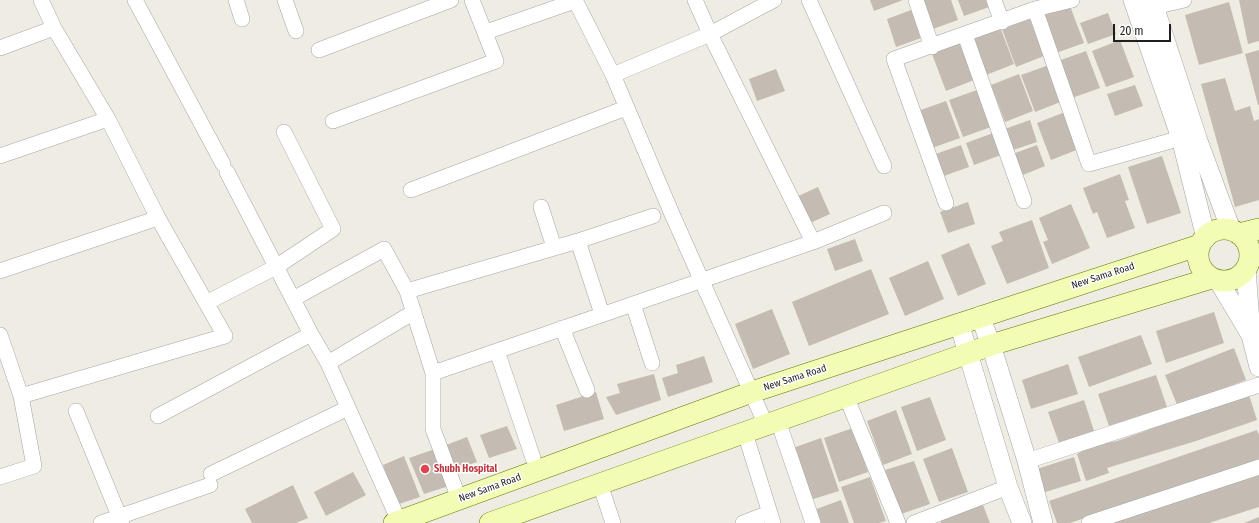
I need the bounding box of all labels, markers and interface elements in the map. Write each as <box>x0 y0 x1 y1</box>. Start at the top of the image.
scale bar <box>1115 16 1173 42</box>
text: 20 m <box>1120 24 1144 38</box>
street label: New Sama Road <box>1070 260 1136 292</box>
street label: New Sama Road <box>762 362 828 394</box>
marker: Shubh Hospital <box>419 463 431 475</box>
place label: Shubh Hospital <box>434 463 497 475</box>
street label: New Sama Road <box>457 471 523 505</box>

